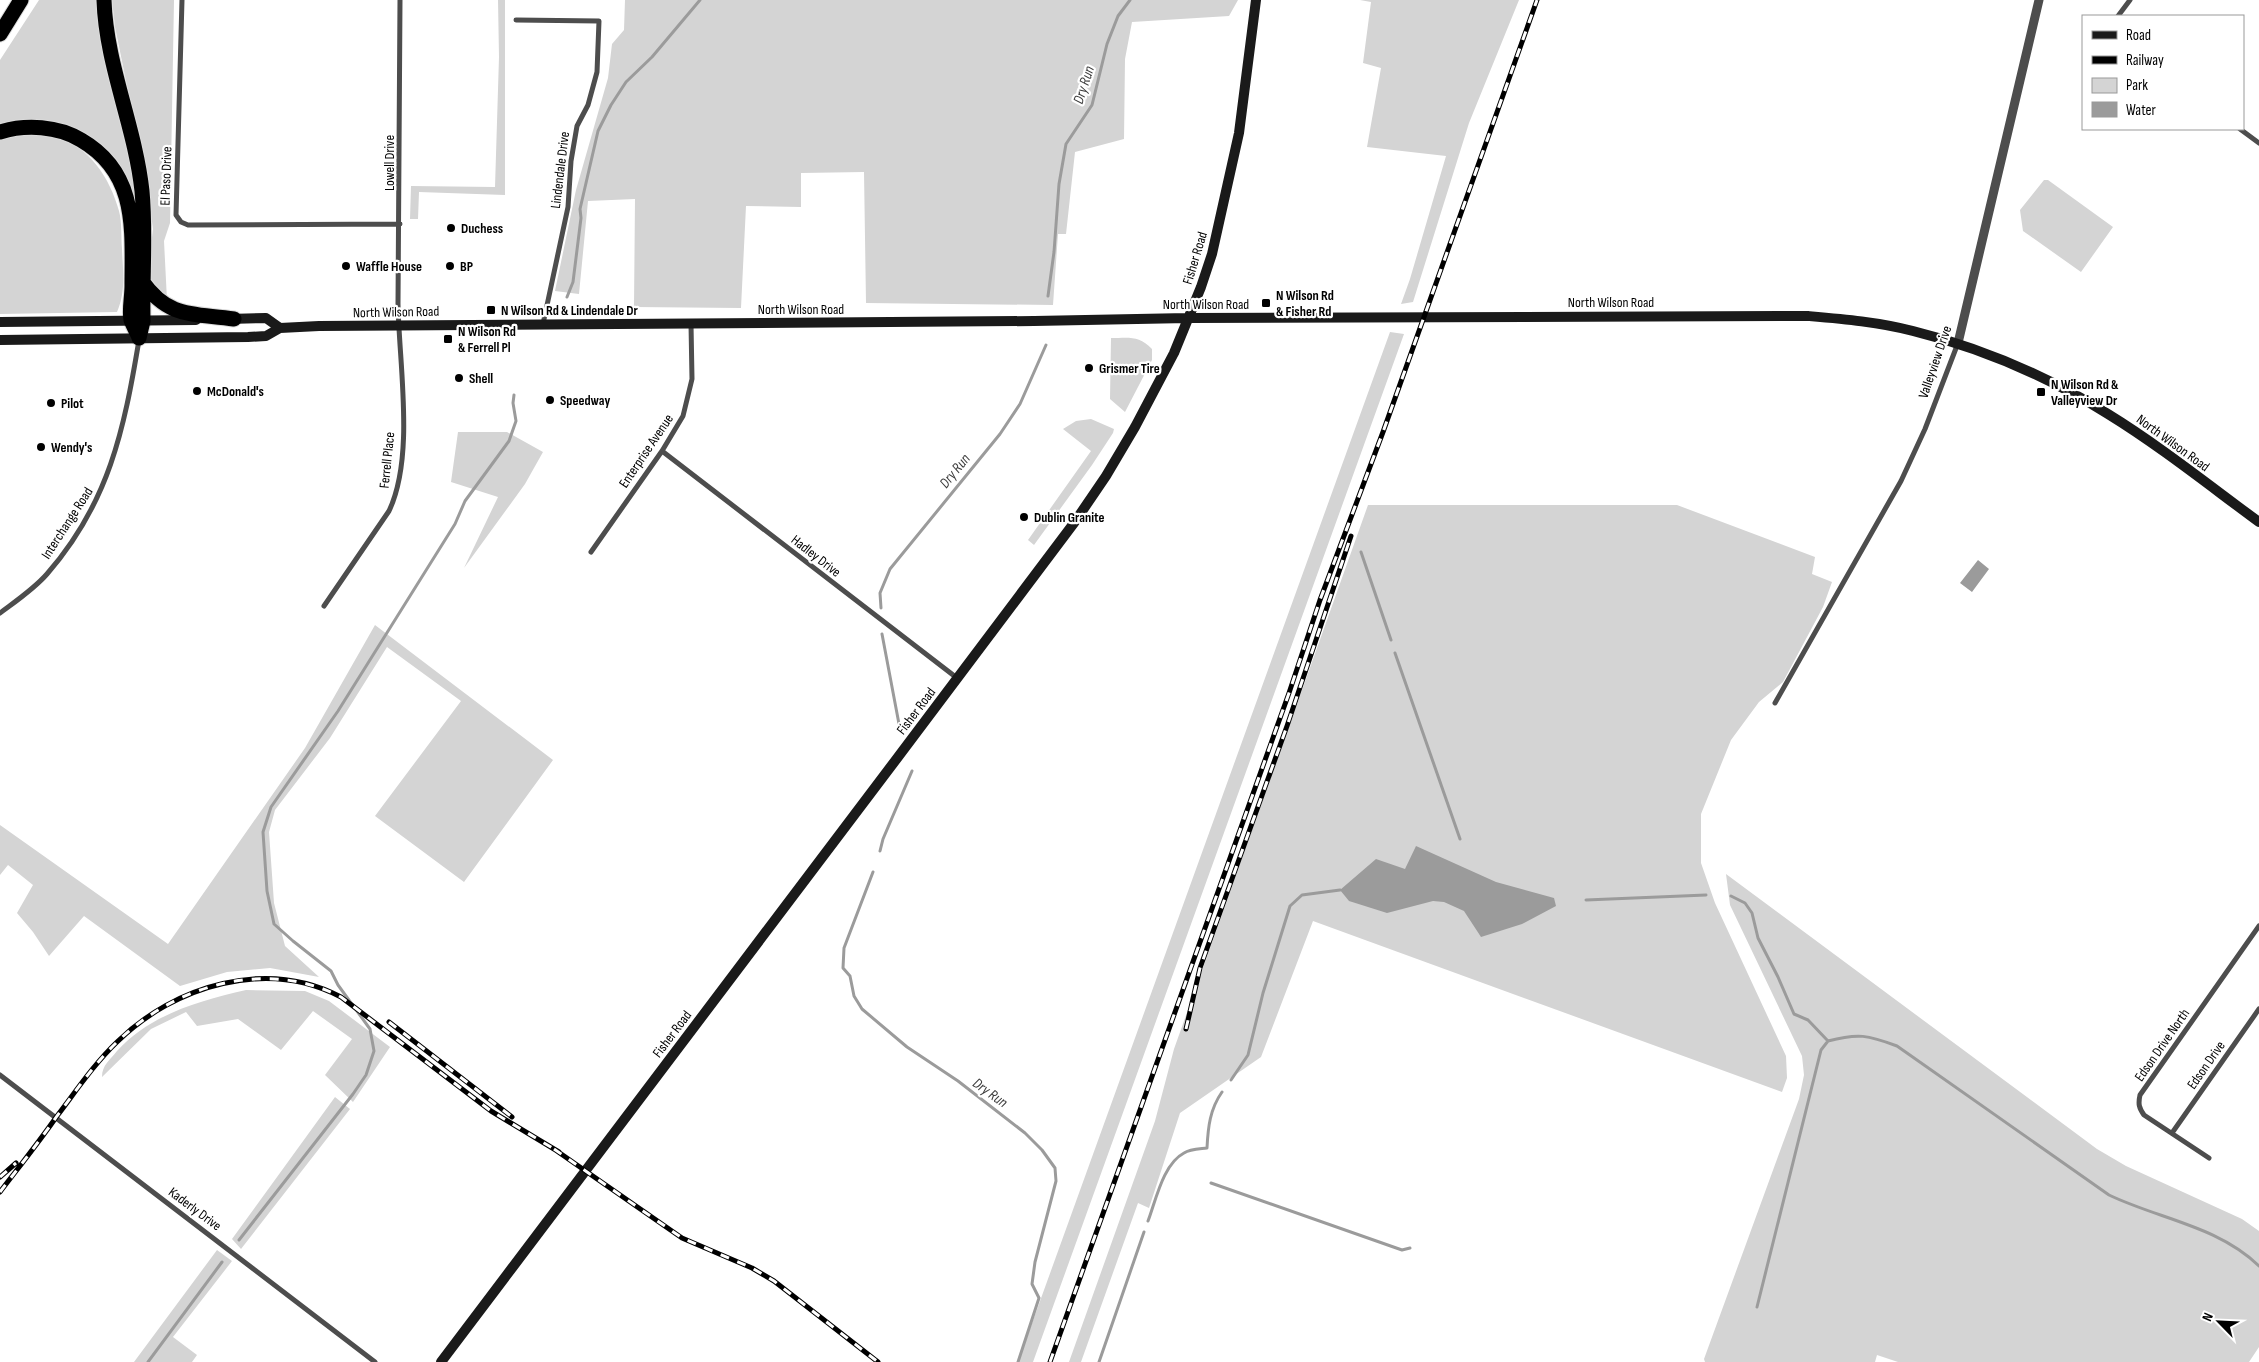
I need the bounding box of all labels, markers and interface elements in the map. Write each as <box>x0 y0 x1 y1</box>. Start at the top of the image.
legend <box>2082 15 2244 130</box>
text: Road <box>2126 26 2151 45</box>
text: Railway <box>2126 51 2164 70</box>
water label: Dry Run <box>1069 64 1099 106</box>
text: Park <box>2126 76 2148 95</box>
text: Water <box>2126 101 2157 120</box>
street label: Lindendale Drive <box>547 131 573 209</box>
street label: Lowell Drive <box>381 135 398 191</box>
street label: El Paso Drive <box>156 146 176 206</box>
place label: Duchess <box>461 220 503 237</box>
marker: Duchess <box>445 222 457 234</box>
street label: Fisher Road <box>1179 229 1211 286</box>
place label: Waffle House <box>356 258 422 275</box>
place label: BP <box>460 258 473 275</box>
marker: Waffle House <box>340 260 352 272</box>
marker: BP <box>444 260 456 272</box>
place label: N Wilson Rd & Fisher Rd <box>1276 287 1334 320</box>
street label: North Wilson Road <box>1568 294 1654 311</box>
street label: North Wilson Road <box>1163 296 1249 313</box>
marker: N Wilson Rd & Fisher Rd <box>1260 297 1272 309</box>
street label: North Wilson Road <box>758 301 844 318</box>
place label: N Wilson Rd & Lindendale Dr <box>501 302 639 319</box>
street label: North Wilson Road <box>353 303 439 321</box>
marker: N Wilson Rd & Lindendale Dr <box>485 304 497 316</box>
place label: N Wilson Rd & Ferrell Pl <box>458 323 516 356</box>
street label: Valleyview Drive <box>1915 324 1955 400</box>
marker: N Wilson Rd & Ferrell Pl <box>442 333 454 345</box>
place label: Grismer Tire <box>1099 360 1160 377</box>
marker: Grismer Tire <box>1083 362 1095 374</box>
place label: Shell <box>469 370 493 387</box>
marker: Shell <box>453 372 465 384</box>
place label: N Wilson Rd & Valleyview Dr <box>2051 376 2119 409</box>
place label: McDonald's <box>207 383 264 400</box>
marker: McDonald's <box>191 385 203 397</box>
marker: N Wilson Rd & Valleyview Dr <box>2035 386 2047 398</box>
place label: Speedway <box>560 392 610 409</box>
marker: Speedway <box>544 394 556 406</box>
place label: Pilot <box>61 395 84 412</box>
marker: Pilot <box>45 397 57 409</box>
street label: Enterprise Avenue <box>615 411 677 491</box>
street label: North Wilson Road <box>2133 411 2213 475</box>
street label: Ferrell Place <box>376 431 398 489</box>
place label: Wendy's <box>51 439 93 456</box>
marker: Wendy's <box>35 441 47 453</box>
water label: Dry Run <box>935 450 975 492</box>
street label: Interchange Road <box>37 484 97 562</box>
place label: Dublin Granite <box>1034 509 1105 526</box>
marker: Dublin Granite <box>1018 511 1030 523</box>
street label: Hadley Drive <box>788 531 844 581</box>
street label: Fisher Road <box>893 684 939 738</box>
street label: Edson Drive North <box>2131 1005 2193 1085</box>
street label: Fisher Road <box>649 1007 695 1061</box>
street label: Edson Drive <box>2183 1038 2229 1092</box>
water label: Dry Run <box>969 1074 1011 1112</box>
street label: Kaderly Drive <box>165 1184 225 1234</box>
north arrow <box>2194 1297 2244 1347</box>
text: N <box>2198 1310 2217 1324</box>

